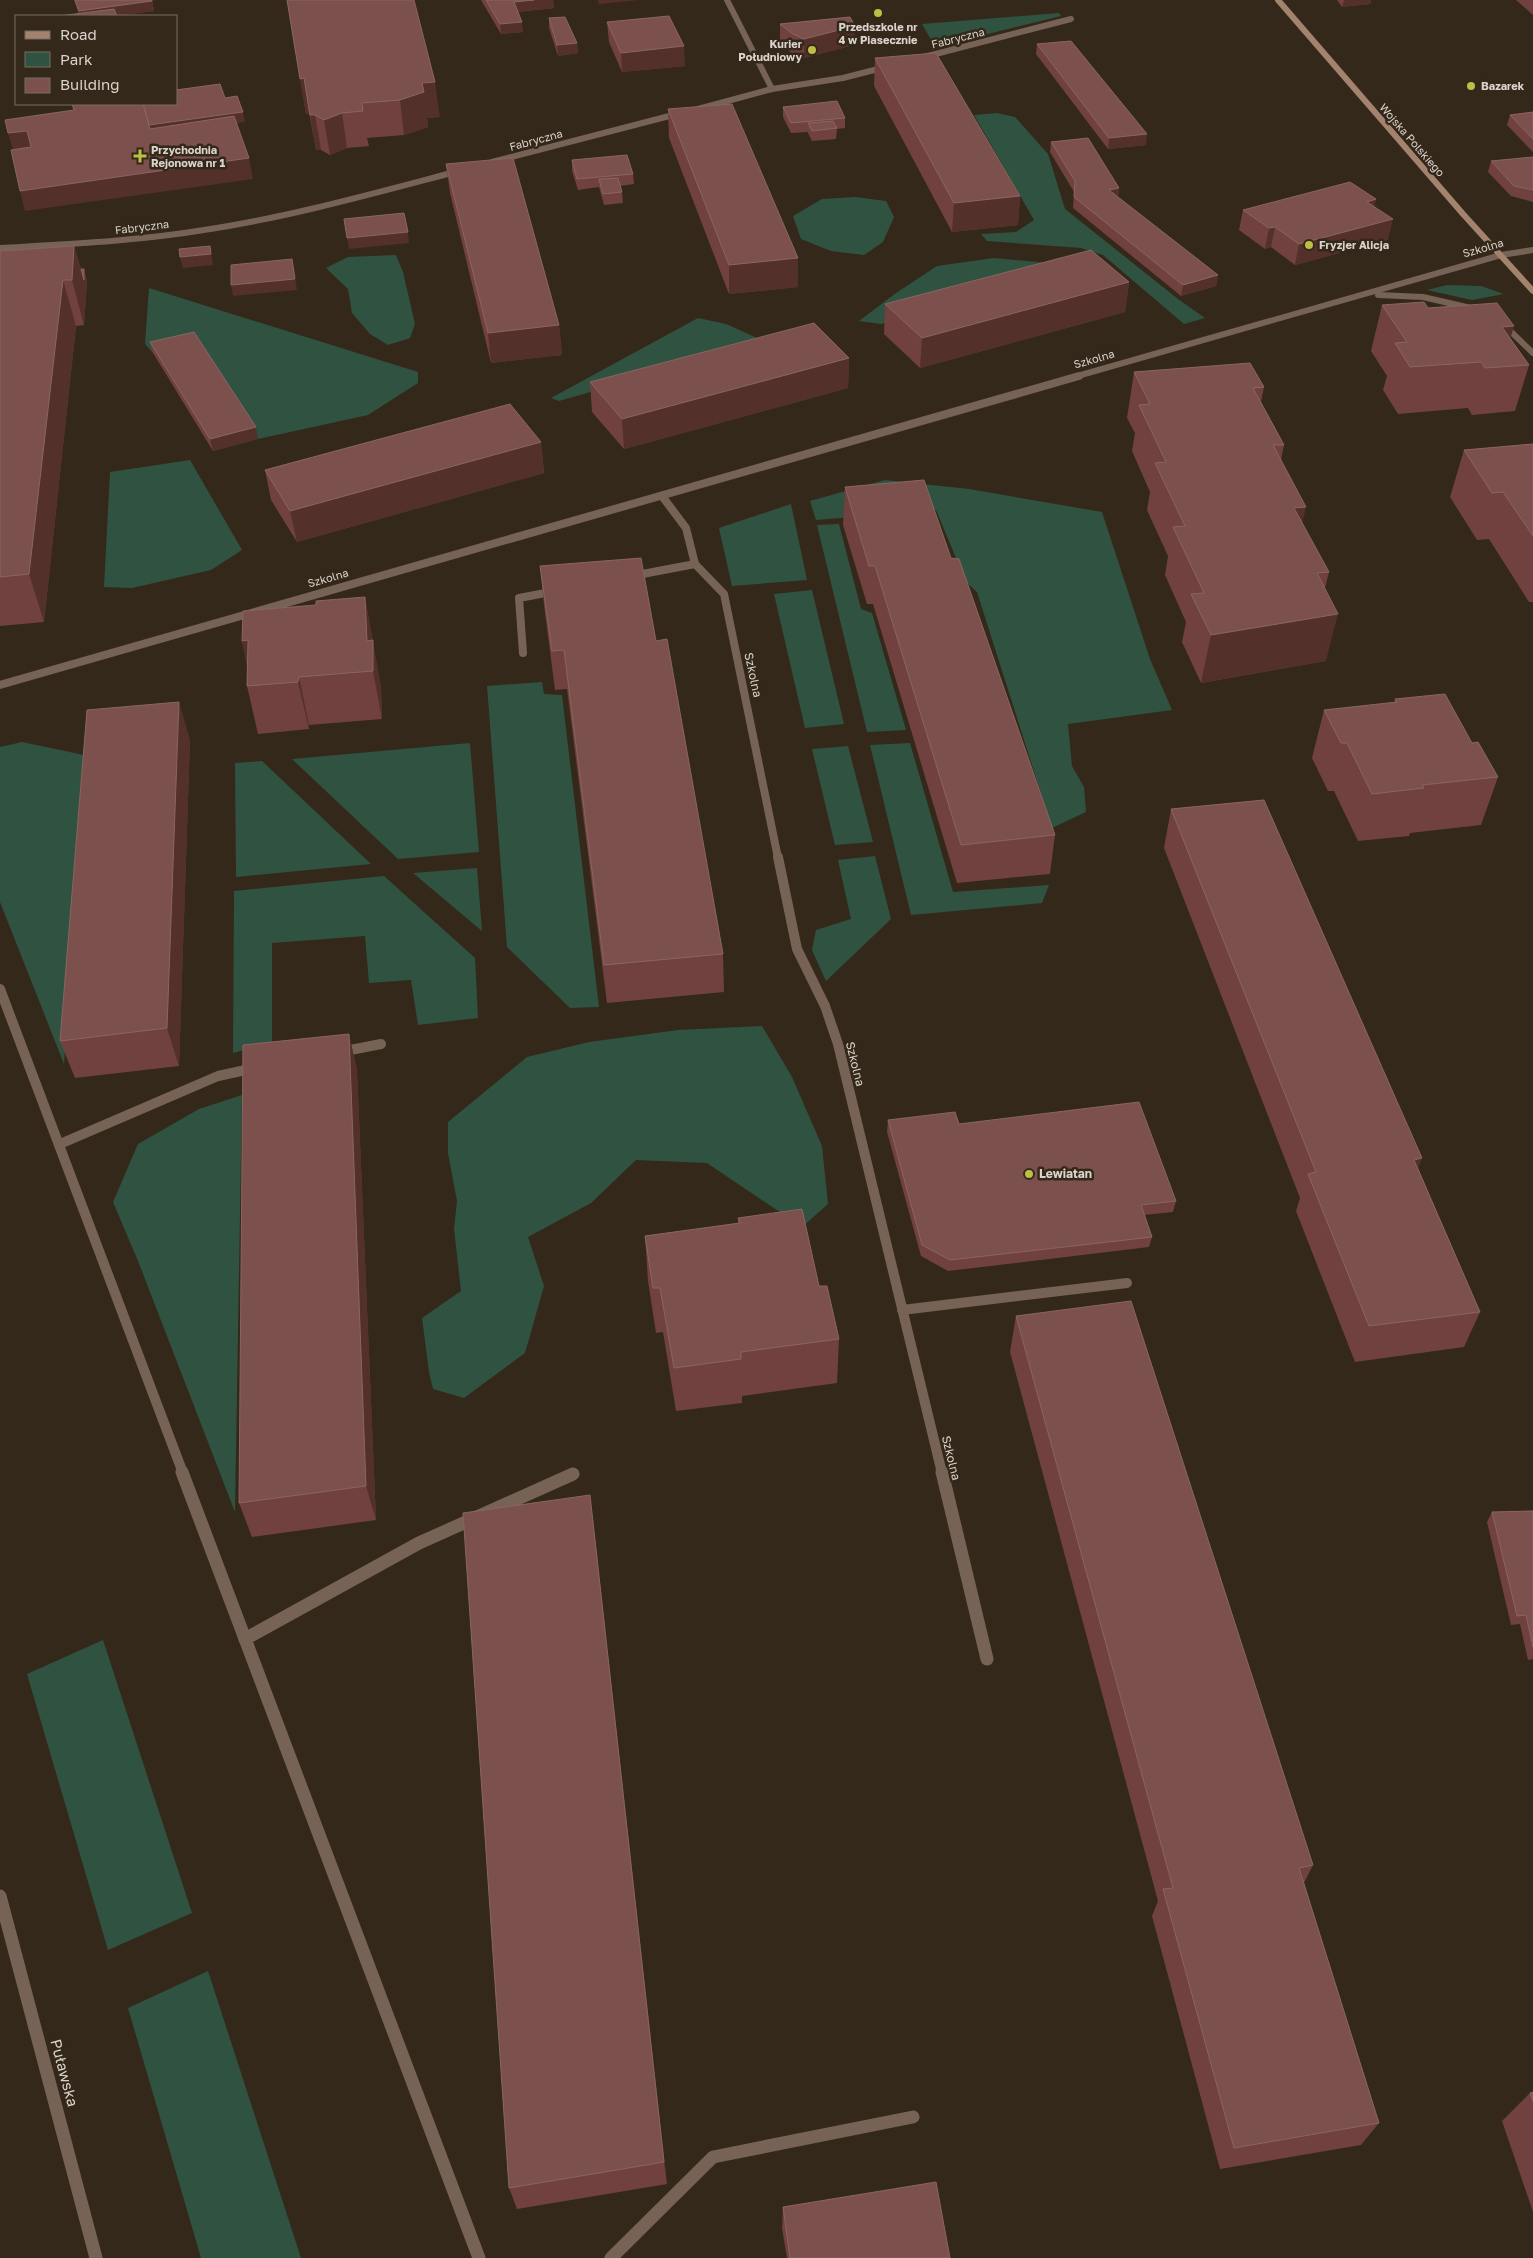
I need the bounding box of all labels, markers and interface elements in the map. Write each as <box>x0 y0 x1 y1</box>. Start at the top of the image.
marker: Przedszkole nr 4 w Piasecznie <box>872 7 884 19</box>
legend <box>15 15 178 105</box>
place label: Przedszkole nr 4 w Piasecznie <box>838 20 918 46</box>
text: Road <box>60 25 97 43</box>
street label: Fabryczna <box>930 25 986 50</box>
place label: Kurier Południowy <box>738 37 803 63</box>
marker: Kurier Południowy <box>806 44 818 56</box>
text: Park <box>60 50 93 68</box>
text: Building <box>60 75 120 93</box>
place label: Bazarek <box>1481 79 1525 92</box>
marker: Bazarek <box>1465 80 1477 92</box>
street label: Wojska Polskiego <box>1377 100 1448 179</box>
street label: Fabryczna <box>508 126 564 153</box>
place label: Przychodnia Rejonowa nr 1 <box>151 143 225 169</box>
marker: Przychodnia Rejonowa nr 1 <box>133 149 147 163</box>
street label: Fabryczna <box>114 217 170 236</box>
street label: Szkolna <box>1461 236 1505 260</box>
place label: Fryzjer Alicja <box>1319 238 1389 251</box>
marker: Fryzjer Alicja <box>1303 239 1315 251</box>
street label: Szkolna <box>1072 347 1116 371</box>
street label: Szkolna <box>306 566 350 590</box>
street label: Szkolna <box>741 651 766 699</box>
street label: Szkolna <box>843 1040 868 1088</box>
place label: Lewiatan <box>1039 1166 1092 1181</box>
marker: Lewiatan <box>1023 1168 1035 1180</box>
street label: Szkolna <box>939 1434 964 1482</box>
street label: Puławska <box>47 2037 83 2109</box>

